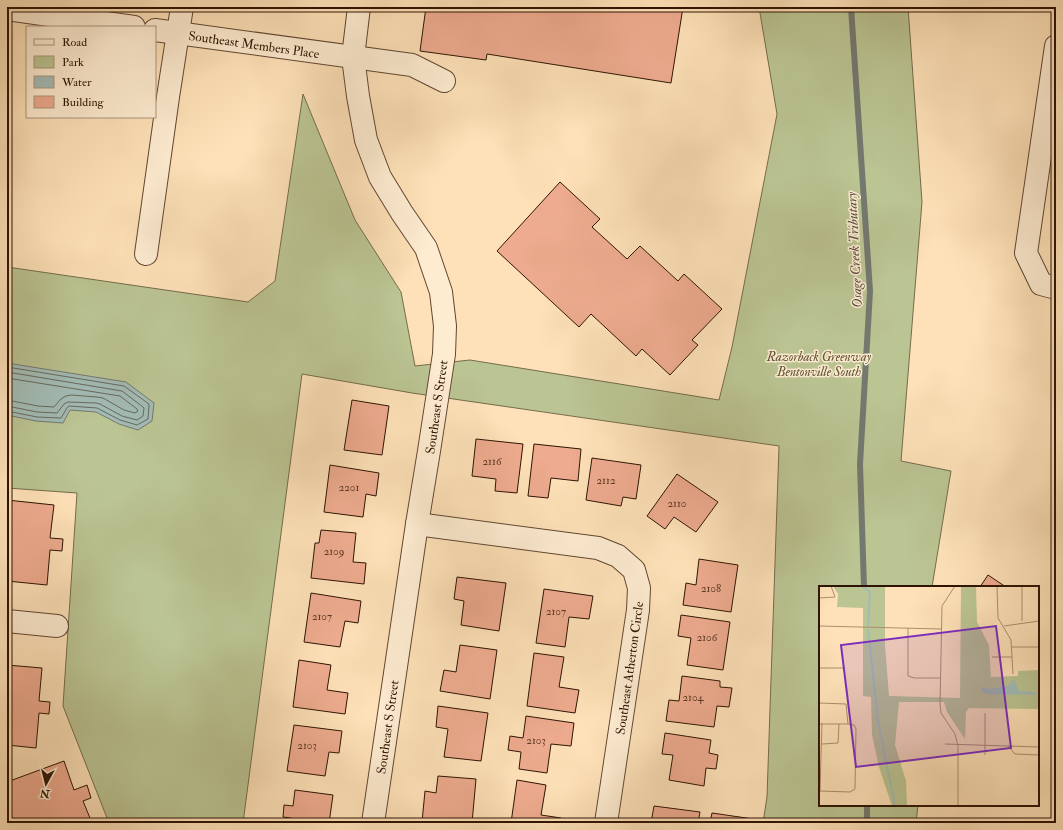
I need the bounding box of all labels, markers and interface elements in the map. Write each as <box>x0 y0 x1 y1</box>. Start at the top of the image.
legend <box>26 26 156 118</box>
street label: Southeast Members Place <box>187 28 321 62</box>
text: Road <box>62 35 87 50</box>
text: Park <box>62 55 84 70</box>
text: Water <box>61 75 92 90</box>
text: Building <box>62 95 105 110</box>
water label: Osage Creek Tributary <box>843 191 866 308</box>
park label: Razorback Greenway Bentonville South <box>766 349 872 380</box>
street label: Southeast S Street <box>422 359 452 455</box>
house number: 2116 <box>483 455 503 468</box>
house number: 2112 <box>596 474 616 487</box>
house number: 2201 <box>339 481 359 494</box>
house number: 2110 <box>667 497 687 510</box>
house number: 2109 <box>324 545 344 558</box>
house number: 2108 <box>701 582 721 595</box>
inset map <box>819 586 1039 806</box>
street label: Southeast Atherton Circle <box>613 600 647 736</box>
house number: 2107 <box>546 605 566 618</box>
house number: 2107 <box>312 610 332 623</box>
house number: 2106 <box>697 631 719 644</box>
street label: Southeast S Street <box>373 679 403 775</box>
house number: 2104 <box>683 691 705 704</box>
house number: 2103 <box>526 734 546 747</box>
house number: 2103 <box>297 739 317 752</box>
north arrow <box>26 764 66 804</box>
text: N <box>38 786 52 801</box>

